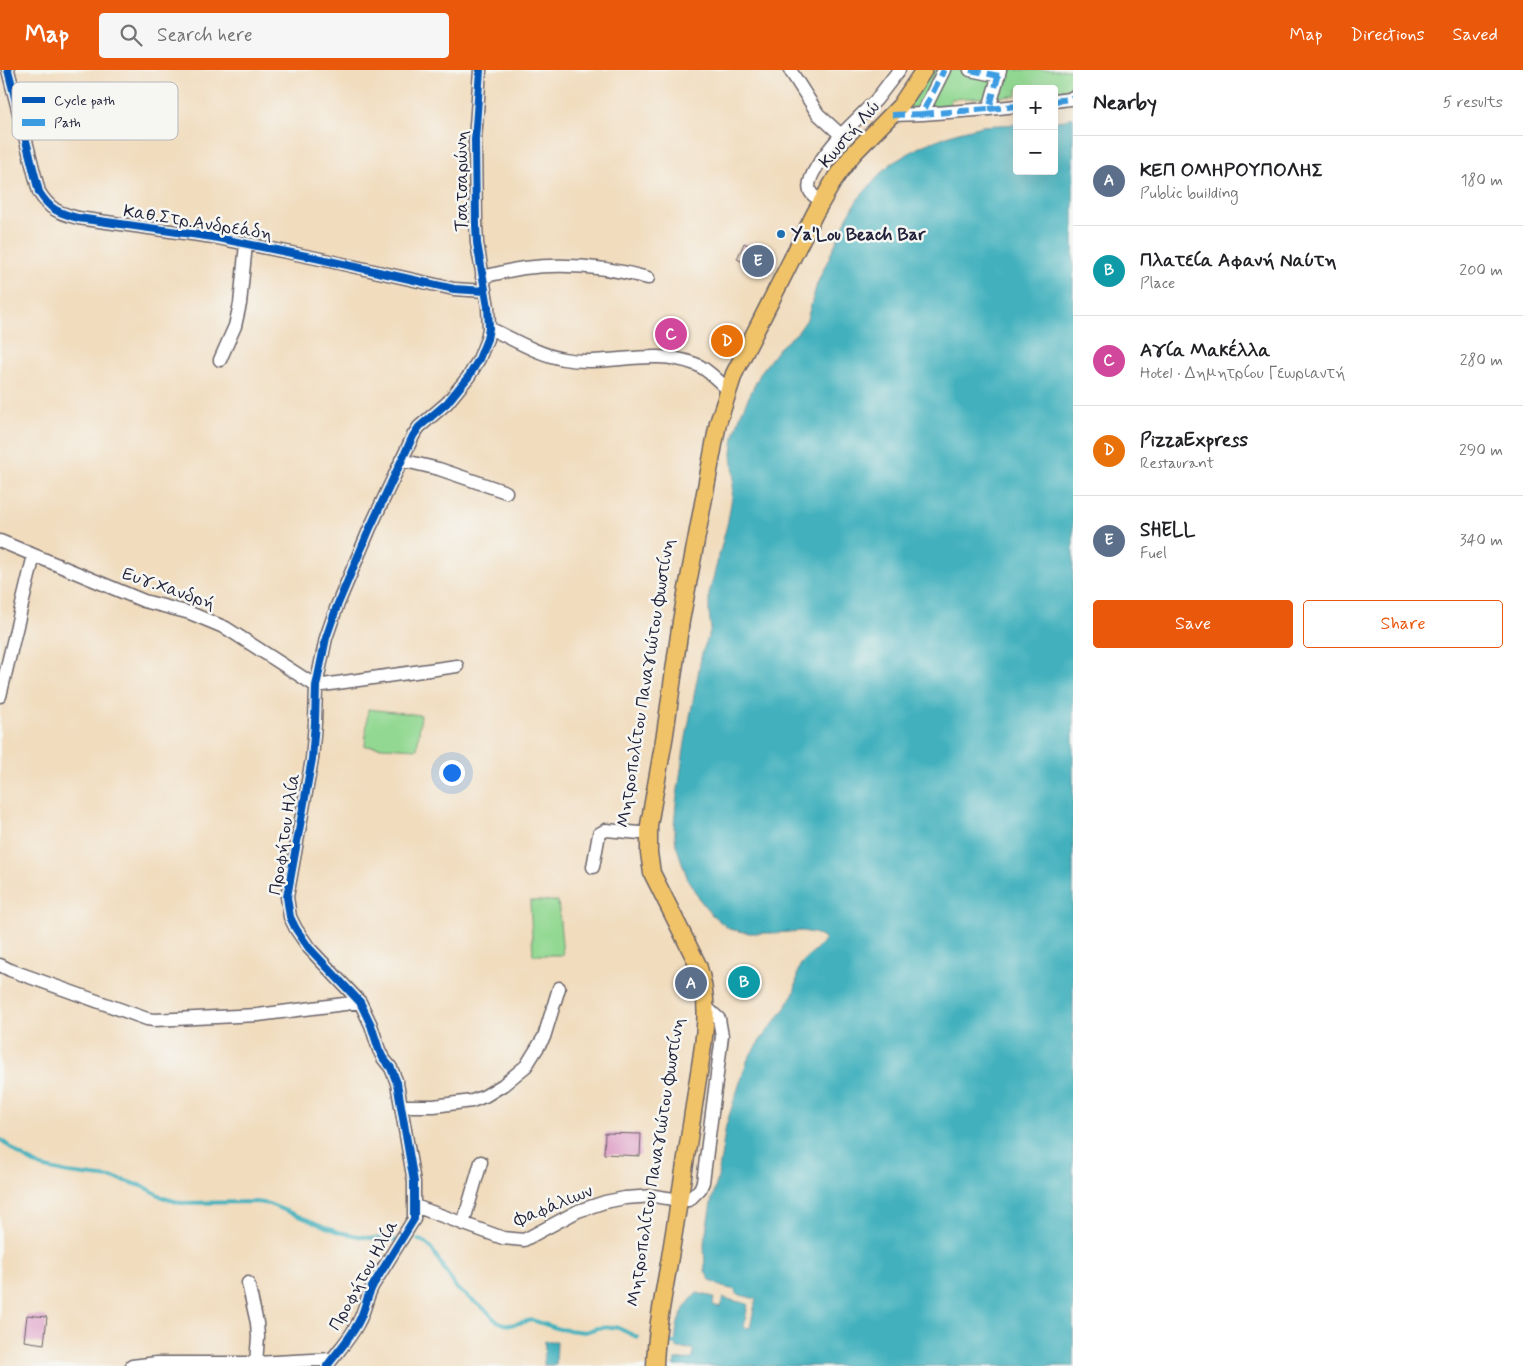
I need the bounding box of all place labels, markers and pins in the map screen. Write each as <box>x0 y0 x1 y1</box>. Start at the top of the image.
place label: Ya'Lou Beach Bar <box>791 223 926 247</box>
marker: Ya'Lou Beach Bar <box>775 228 787 240</box>
pin: E <box>742 242 774 280</box>
pin: C <box>655 315 687 353</box>
pin: D <box>711 322 743 360</box>
pin: B <box>728 963 760 1001</box>
pin: A <box>675 964 707 1002</box>

